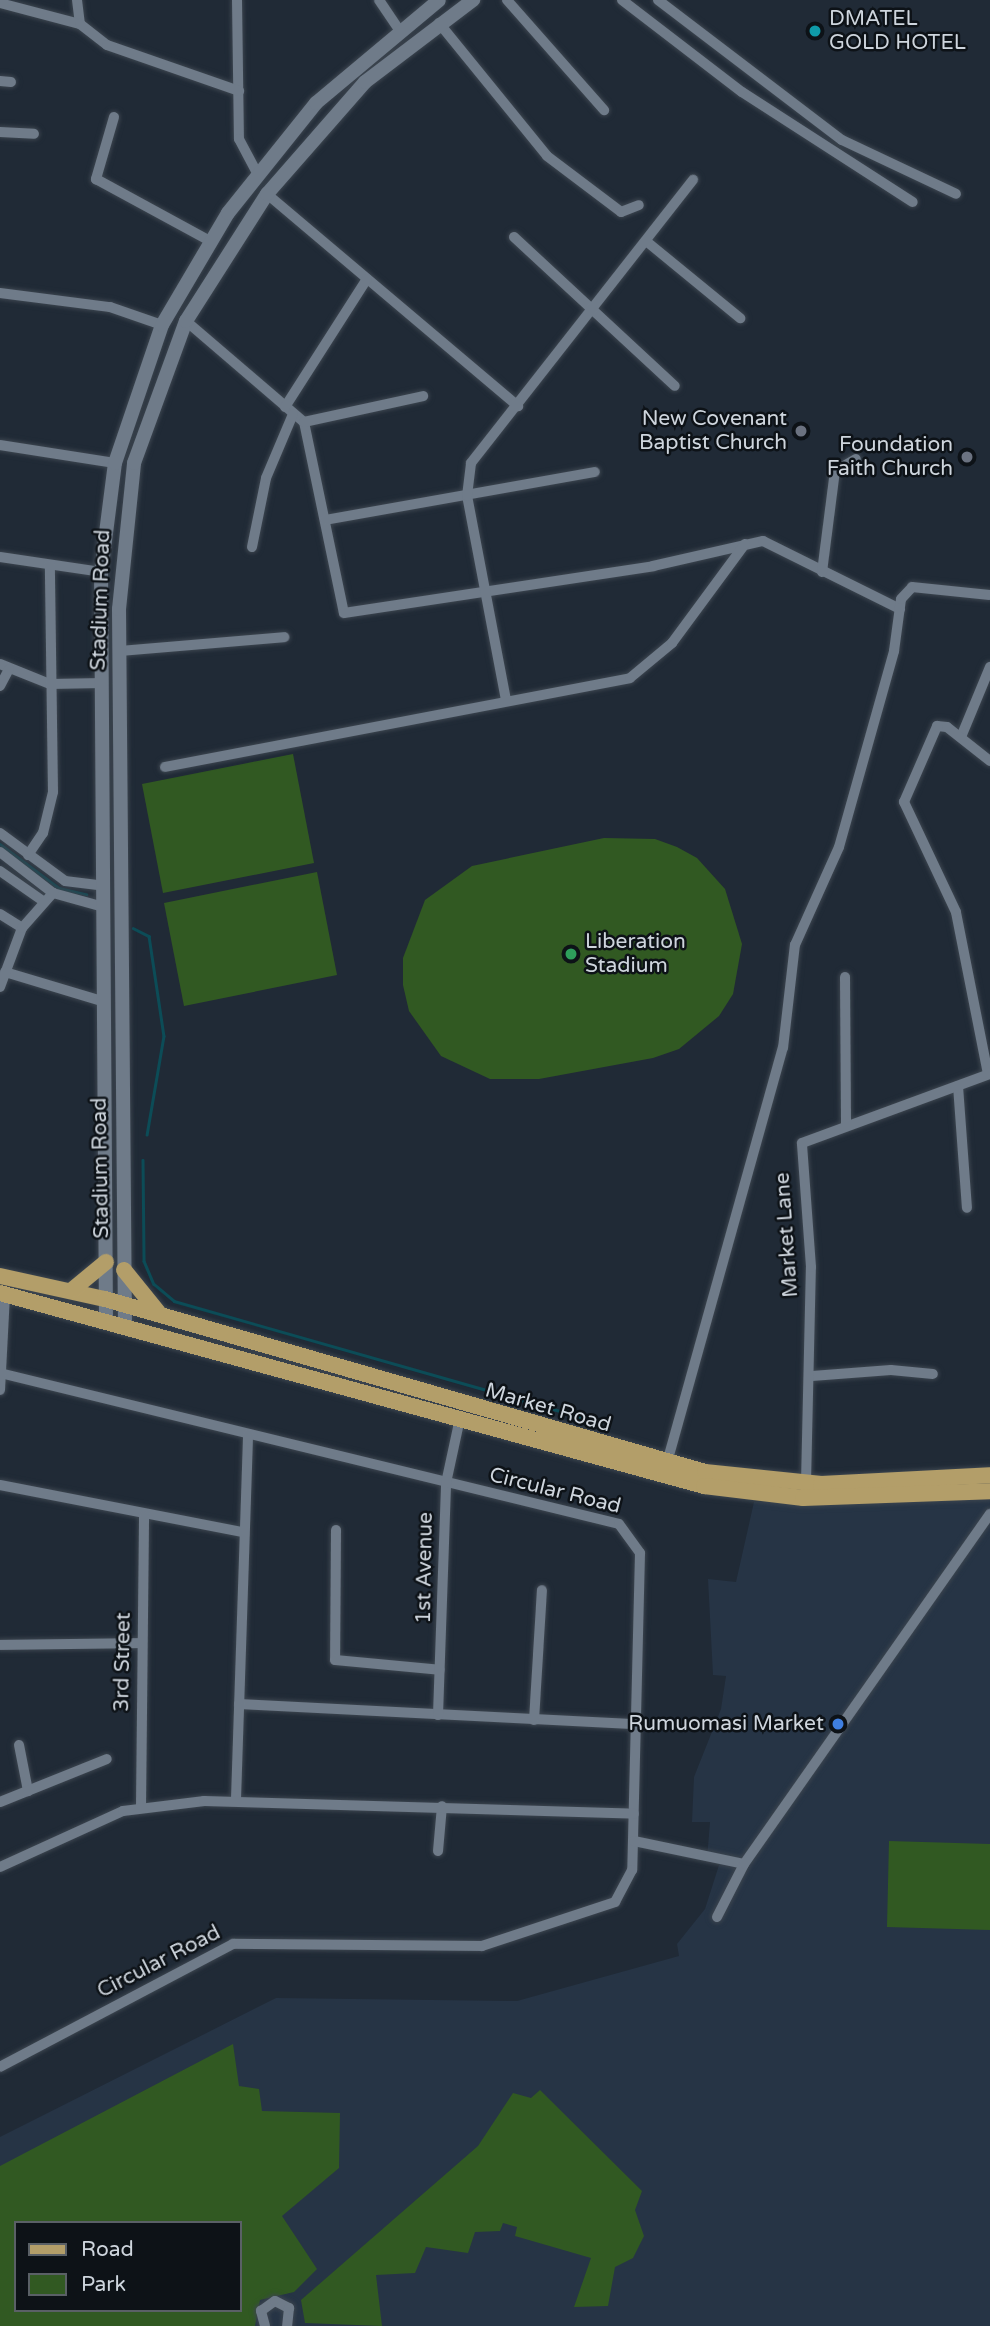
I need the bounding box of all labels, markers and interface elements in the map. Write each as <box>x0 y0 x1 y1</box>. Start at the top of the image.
place label: DMATEL GOLD HOTEL <box>829 6 966 56</box>
marker: DMATEL GOLD HOTEL <box>807 23 823 39</box>
place label: New Covenant Baptist Church <box>639 406 787 456</box>
marker: New Covenant Baptist Church <box>793 423 809 439</box>
place label: Foundation Faith Church <box>827 432 953 482</box>
marker: Foundation Faith Church <box>959 449 975 465</box>
street label: Stadium Road <box>86 529 116 671</box>
place label: Liberation Stadium <box>585 929 686 979</box>
marker: Liberation Stadium <box>563 946 579 962</box>
street label: Stadium Road <box>87 1097 115 1239</box>
street label: Market Lane <box>770 1172 804 1298</box>
street label: Market Road <box>482 1378 614 1438</box>
street label: Circular Road <box>487 1462 623 1520</box>
street label: 1st Avenue <box>411 1512 439 1624</box>
street label: 3rd Street <box>110 1612 136 1712</box>
place label: Rumuomasi Market <box>628 1711 824 1737</box>
marker: Rumuomasi Market <box>830 1716 846 1732</box>
street label: Circular Road <box>93 1920 225 2004</box>
legend <box>14 2221 242 2312</box>
text: Road <box>81 2237 134 2262</box>
text: Park <box>81 2272 126 2297</box>

